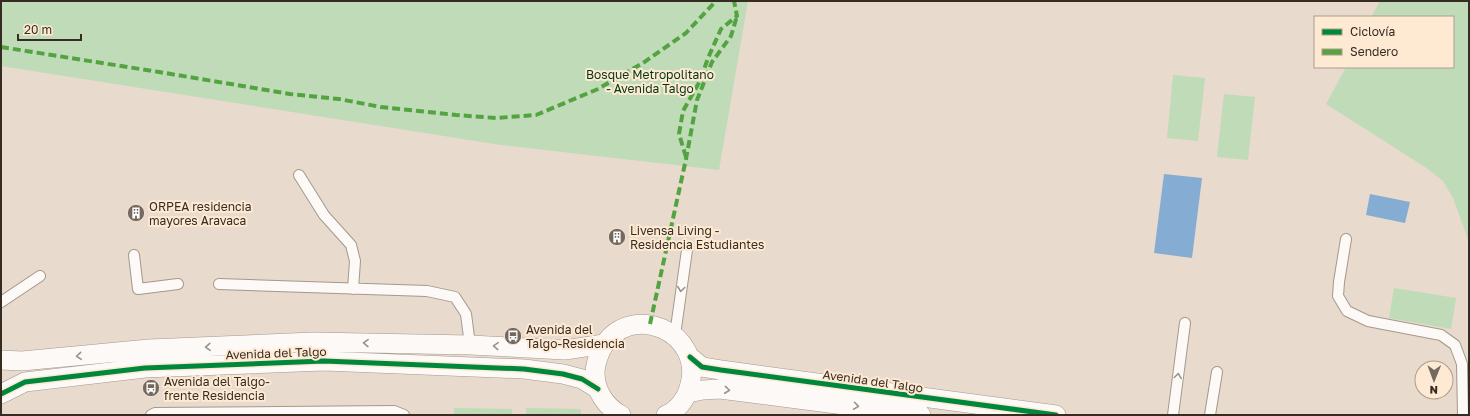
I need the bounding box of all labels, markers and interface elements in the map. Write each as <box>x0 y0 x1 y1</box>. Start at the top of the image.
scale bar <box>18 16 81 42</box>
legend <box>1314 16 1454 68</box>
text: 20 m <box>24 22 52 37</box>
text: Ciclovía <box>1350 24 1395 39</box>
text: Sendero <box>1350 44 1398 59</box>
park label: Bosque Metropolitano - Avenida Talgo <box>586 67 714 96</box>
place label: ORPEA residencia mayores Aravaca <box>149 199 252 228</box>
building icon: ORPEA residencia mayores Aravaca <box>126 203 146 223</box>
place label: Livensa Living - Residencia Estudiantes <box>630 223 764 252</box>
building icon: Livensa Living - Residencia Estudiantes <box>607 227 627 247</box>
one-way arrow <box>677 285 686 292</box>
place label: Avenida del Talgo-Residencia <box>526 322 625 351</box>
bus stop icon: Avenida del Talgo-Residencia <box>503 326 523 346</box>
one-way arrow <box>363 339 369 347</box>
one-way arrow <box>493 342 499 350</box>
one-way arrow <box>205 343 211 351</box>
street label: Avenida del Talgo <box>225 344 327 362</box>
one-way arrow <box>76 351 82 360</box>
north arrow <box>1414 360 1454 400</box>
street label: Avenida del Talgo <box>822 367 924 395</box>
one-way arrow <box>1173 373 1182 379</box>
place label: Avenida del Talgo- frente Residencia <box>164 374 270 403</box>
bus stop icon: Avenida del Talgo- frente Residencia <box>141 378 161 398</box>
text: N <box>1430 384 1438 397</box>
one-way arrow <box>724 385 730 394</box>
one-way arrow <box>852 401 859 410</box>

